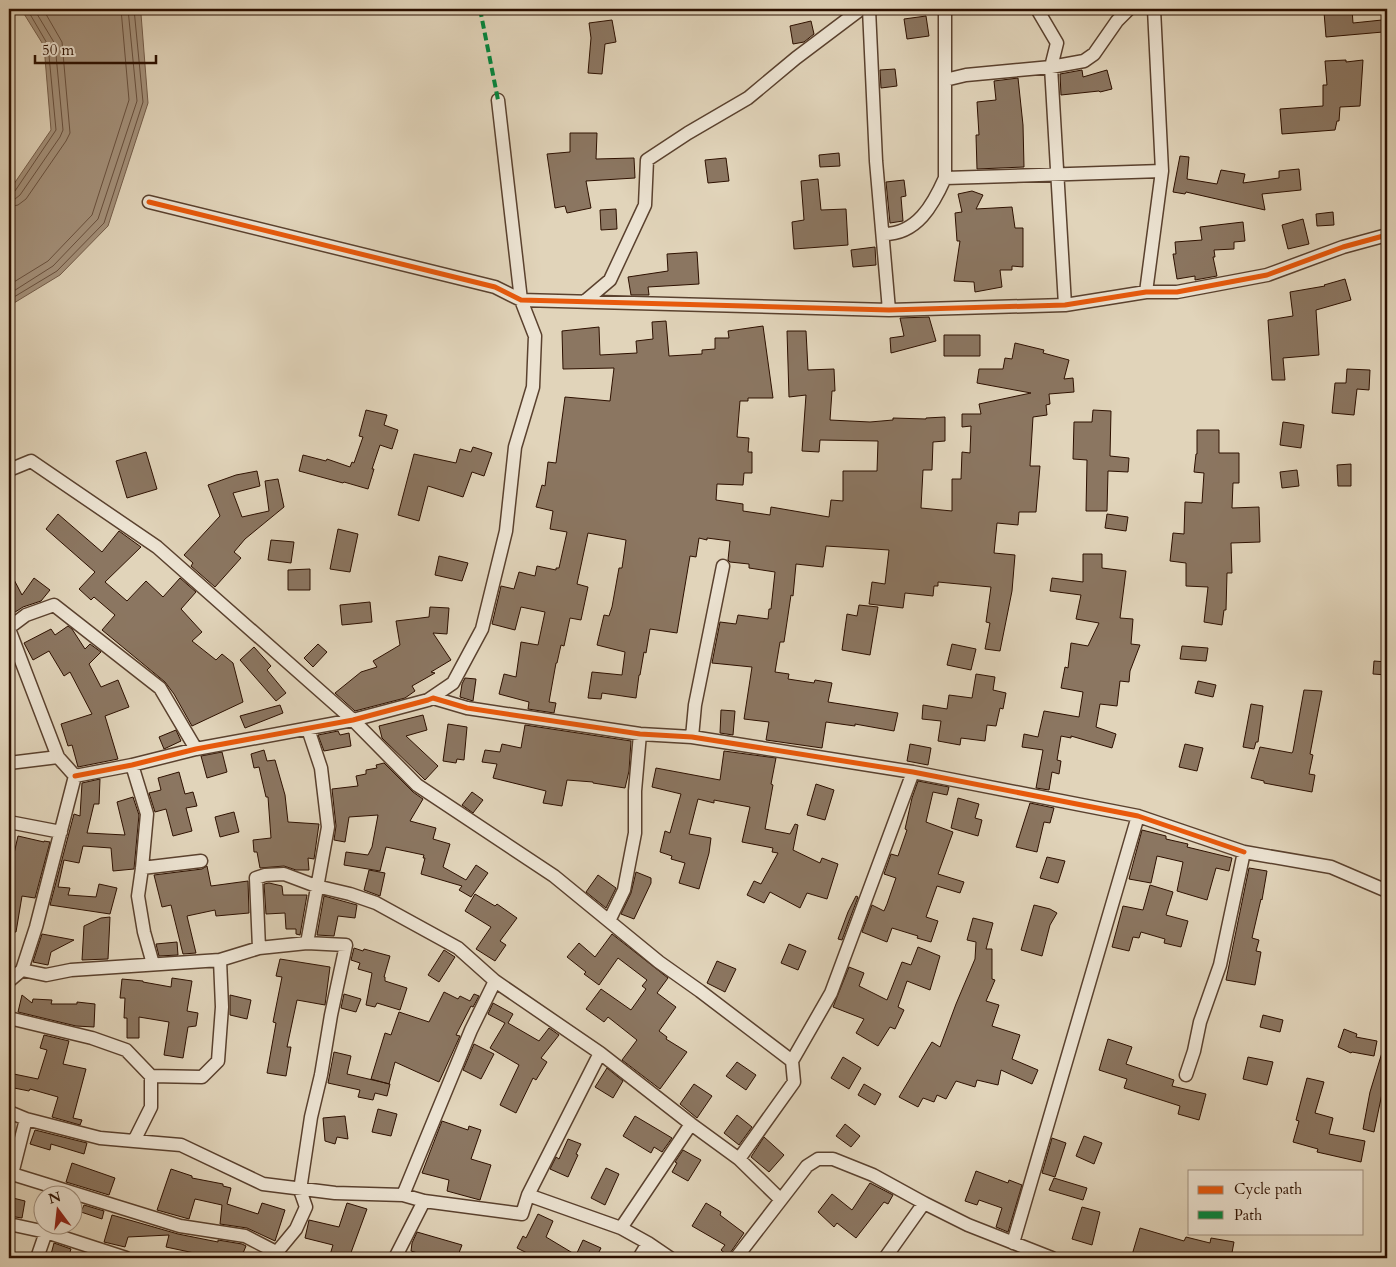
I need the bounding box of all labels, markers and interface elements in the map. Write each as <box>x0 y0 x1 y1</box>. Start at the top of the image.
scale bar <box>35 32 156 64</box>
text: 50 m <box>42 40 74 60</box>
legend <box>1188 1170 1364 1234</box>
text: Cycle path <box>1234 1179 1303 1199</box>
north arrow <box>32 1184 82 1234</box>
text: N <box>46 1187 63 1209</box>
text: Path <box>1234 1205 1263 1225</box>

